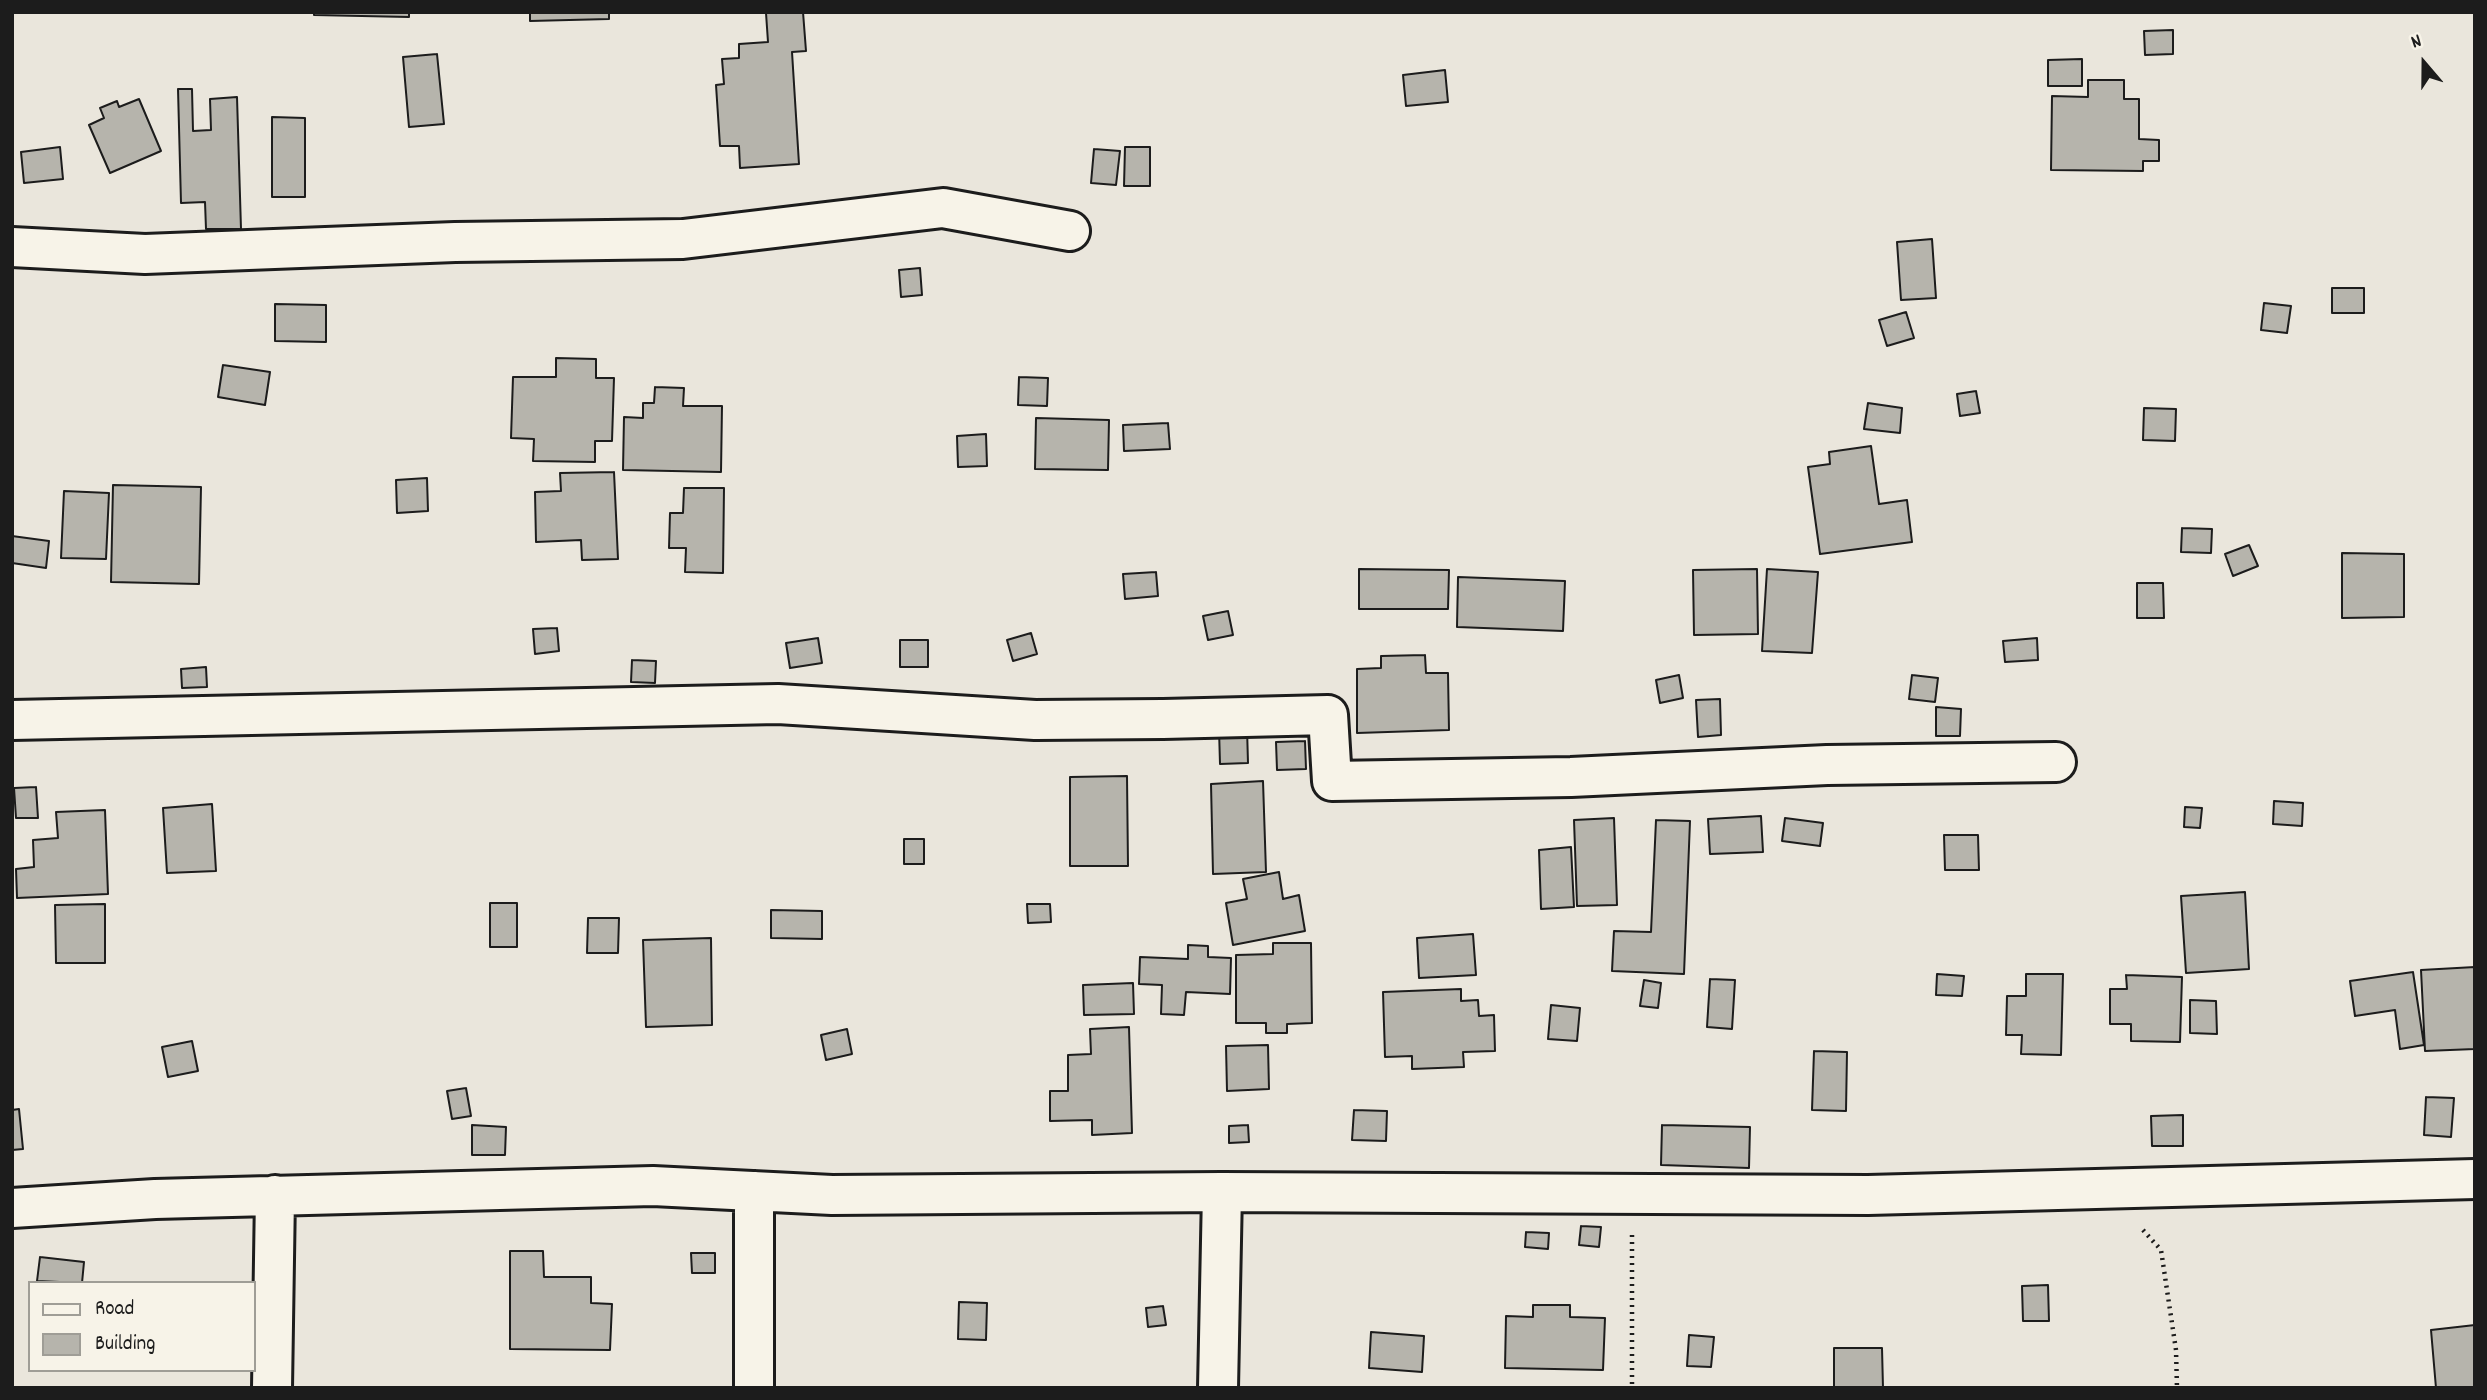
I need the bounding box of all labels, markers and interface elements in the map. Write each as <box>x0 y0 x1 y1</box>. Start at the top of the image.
north arrow <box>2389 28 2459 98</box>
text: N <box>2408 29 2426 57</box>
legend <box>28 1281 256 1372</box>
text: Road <box>95 1295 134 1325</box>
text: Building <box>95 1330 155 1360</box>

